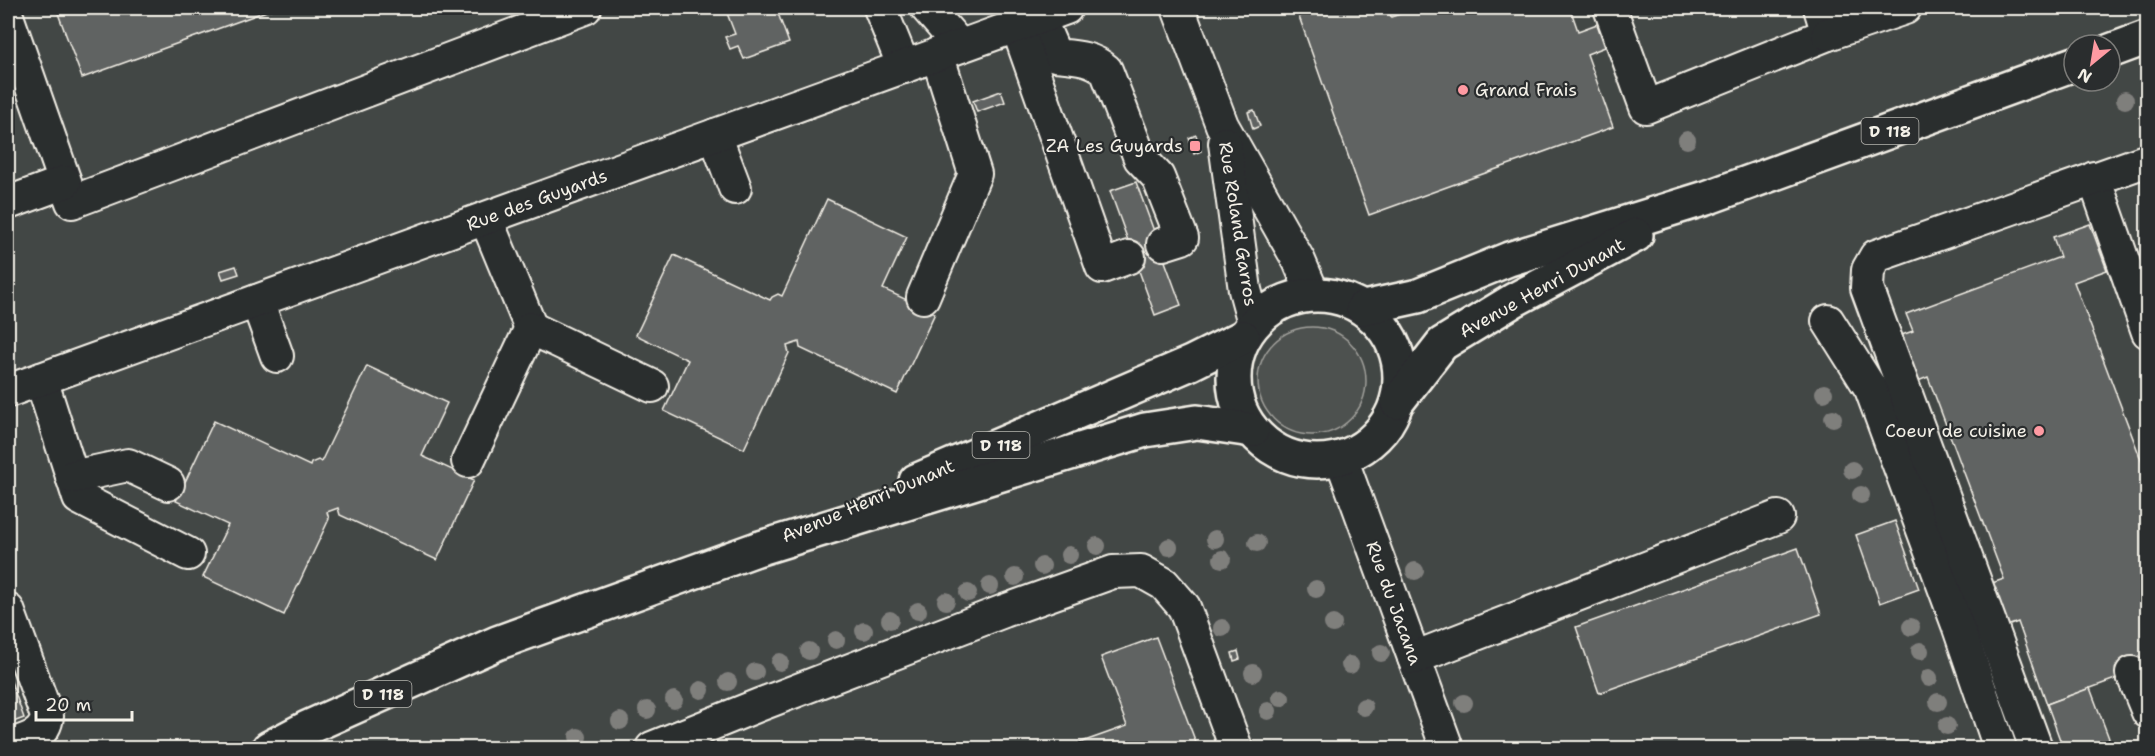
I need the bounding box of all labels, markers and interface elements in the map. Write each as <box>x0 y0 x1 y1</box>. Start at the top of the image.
north arrow <box>2062 33 2122 93</box>
text: N <box>2074 63 2095 88</box>
place label: Grand Frais <box>1475 78 1577 102</box>
marker: Grand Frais <box>1456 83 1470 97</box>
road number: D 118 <box>1862 118 1918 144</box>
place label: ZA Les Guyards <box>1046 134 1183 158</box>
marker: ZA Les Guyards <box>1188 139 1202 153</box>
street label: Rue Roland Garros <box>1213 140 1263 308</box>
street label: Rue des Guyards <box>463 163 611 237</box>
street label: Avenue Henri Dunant <box>1455 232 1629 343</box>
place label: Coeur de cuisine <box>1885 419 2027 443</box>
marker: Coeur de cuisine <box>2032 424 2046 438</box>
road number: D 118 <box>972 432 1030 458</box>
street label: Avenue Henri Dunant <box>778 454 958 548</box>
street label: Rue du Jacana <box>1360 538 1428 668</box>
road number: D 118 <box>354 681 412 707</box>
scale bar <box>36 684 132 722</box>
text: 20 m <box>45 693 91 717</box>

